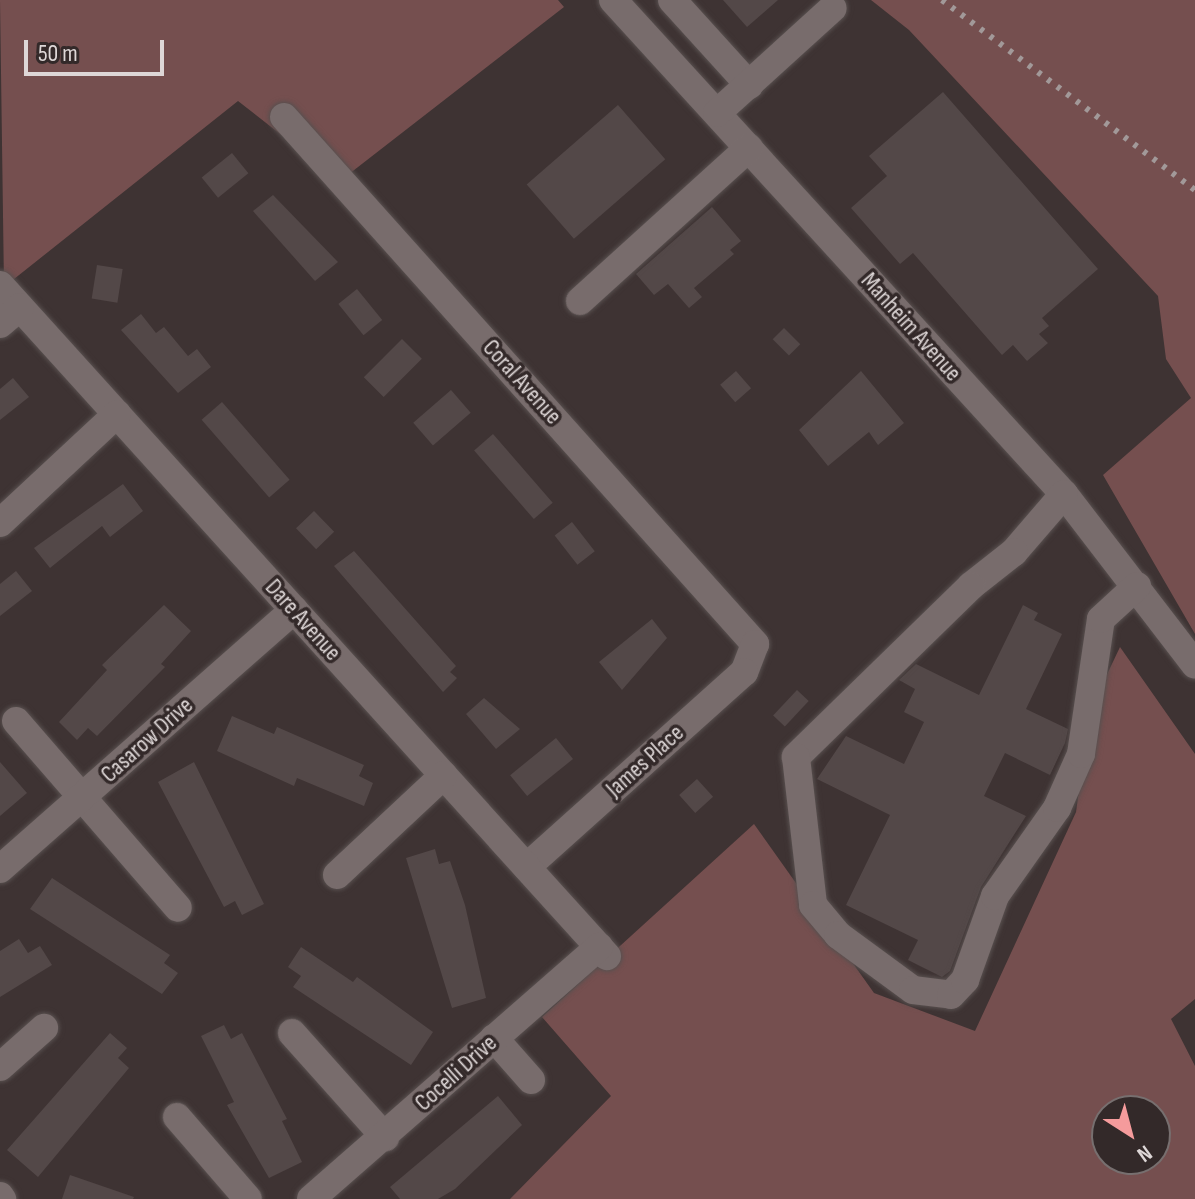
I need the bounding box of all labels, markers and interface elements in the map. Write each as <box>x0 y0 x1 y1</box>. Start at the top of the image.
scale bar <box>28 24 168 74</box>
text: 50 m <box>38 39 78 68</box>
street label: Manheim Avenue <box>855 267 967 387</box>
street label: Coral Avenue <box>476 334 568 430</box>
street label: Dare Avenue <box>259 573 347 667</box>
street label: Casarow Drive <box>95 691 199 789</box>
street label: James Place <box>600 719 690 803</box>
street label: Cocelli Drive <box>409 1029 503 1117</box>
north arrow <box>1091 1095 1171 1175</box>
text: N <box>1132 1139 1157 1168</box>

